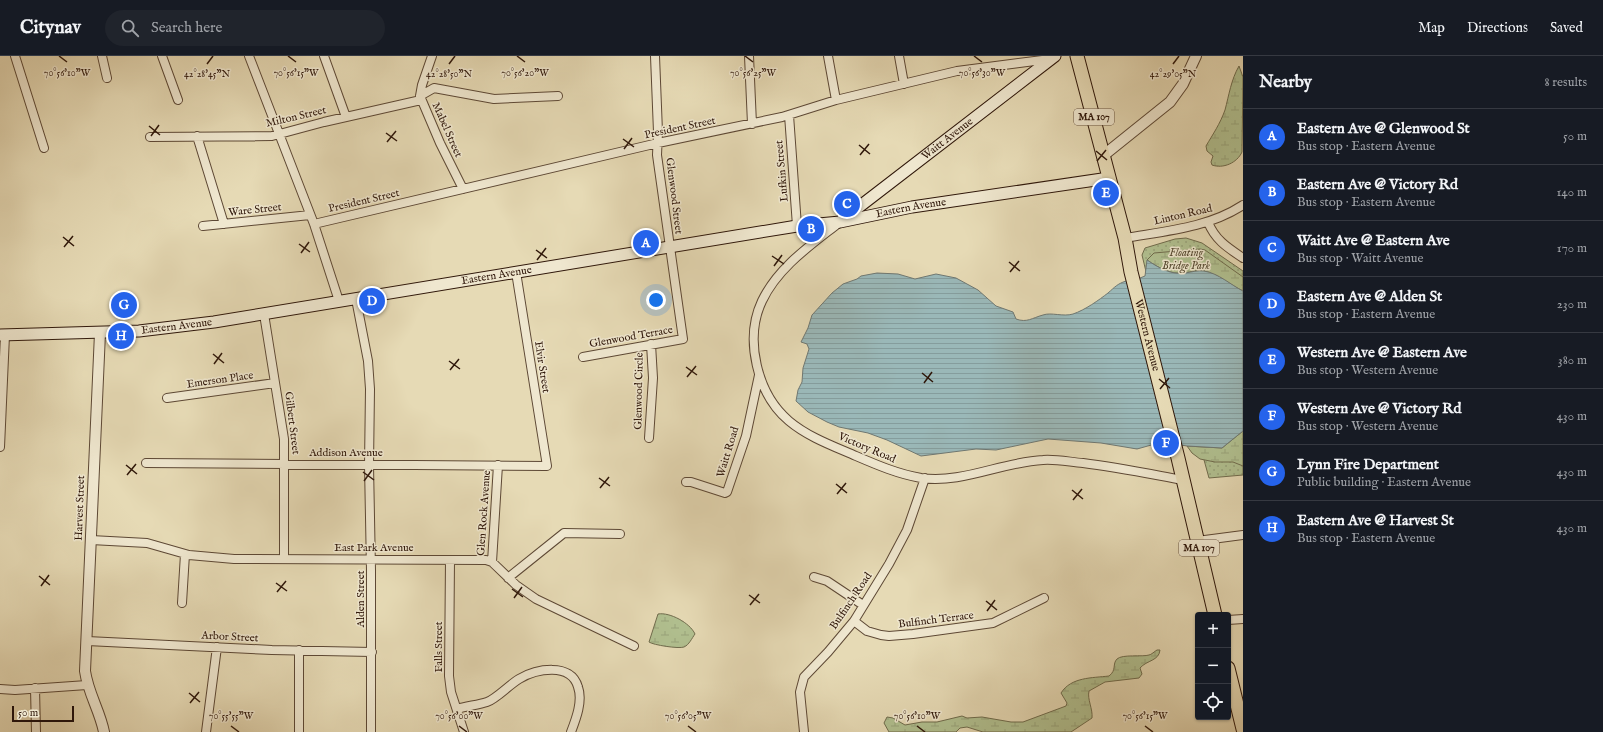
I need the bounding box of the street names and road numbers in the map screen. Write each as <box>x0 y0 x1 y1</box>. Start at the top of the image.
street label: Mabel Street <box>429 100 465 160</box>
street label: Milton Street <box>264 103 328 131</box>
road number: MA 107 <box>1074 109 1114 125</box>
street label: President Street <box>643 114 717 142</box>
street label: Waitt Avenue <box>919 115 976 163</box>
street label: Lufkin Street <box>772 139 792 202</box>
street label: Glenwood Street <box>662 157 686 235</box>
street label: President Street <box>327 186 401 216</box>
street label: Eastern Avenue <box>875 195 947 221</box>
street label: Ware Street <box>228 200 282 220</box>
street label: Linton Road <box>1153 201 1214 228</box>
street label: Eastern Avenue <box>460 263 533 288</box>
street label: Western Avenue <box>1131 298 1163 373</box>
street label: Eastern Avenue <box>141 315 213 338</box>
street label: Glenwood Terrace <box>588 323 674 351</box>
street label: Elvir Street <box>531 340 553 394</box>
street label: Glenwood Circle <box>631 352 647 430</box>
street label: Emerson Place <box>186 368 254 392</box>
street label: Gilbert Street <box>281 391 303 455</box>
street label: Waitt Road <box>714 425 742 479</box>
street label: Victory Road <box>835 429 898 466</box>
street label: Addison Avenue <box>308 446 383 460</box>
street label: Glen Rock Avenue <box>474 470 494 556</box>
street label: Harvest Street <box>72 475 88 541</box>
road number: MA 107 <box>1179 540 1219 556</box>
street label: East Park Avenue <box>334 541 414 555</box>
street label: Alden Street <box>354 570 368 628</box>
street label: Bulfinch Road <box>827 570 875 632</box>
street label: Bulfinch Terrace <box>897 608 975 632</box>
street label: Falls Street <box>432 621 446 673</box>
street label: Arbor Street <box>200 628 259 645</box>

